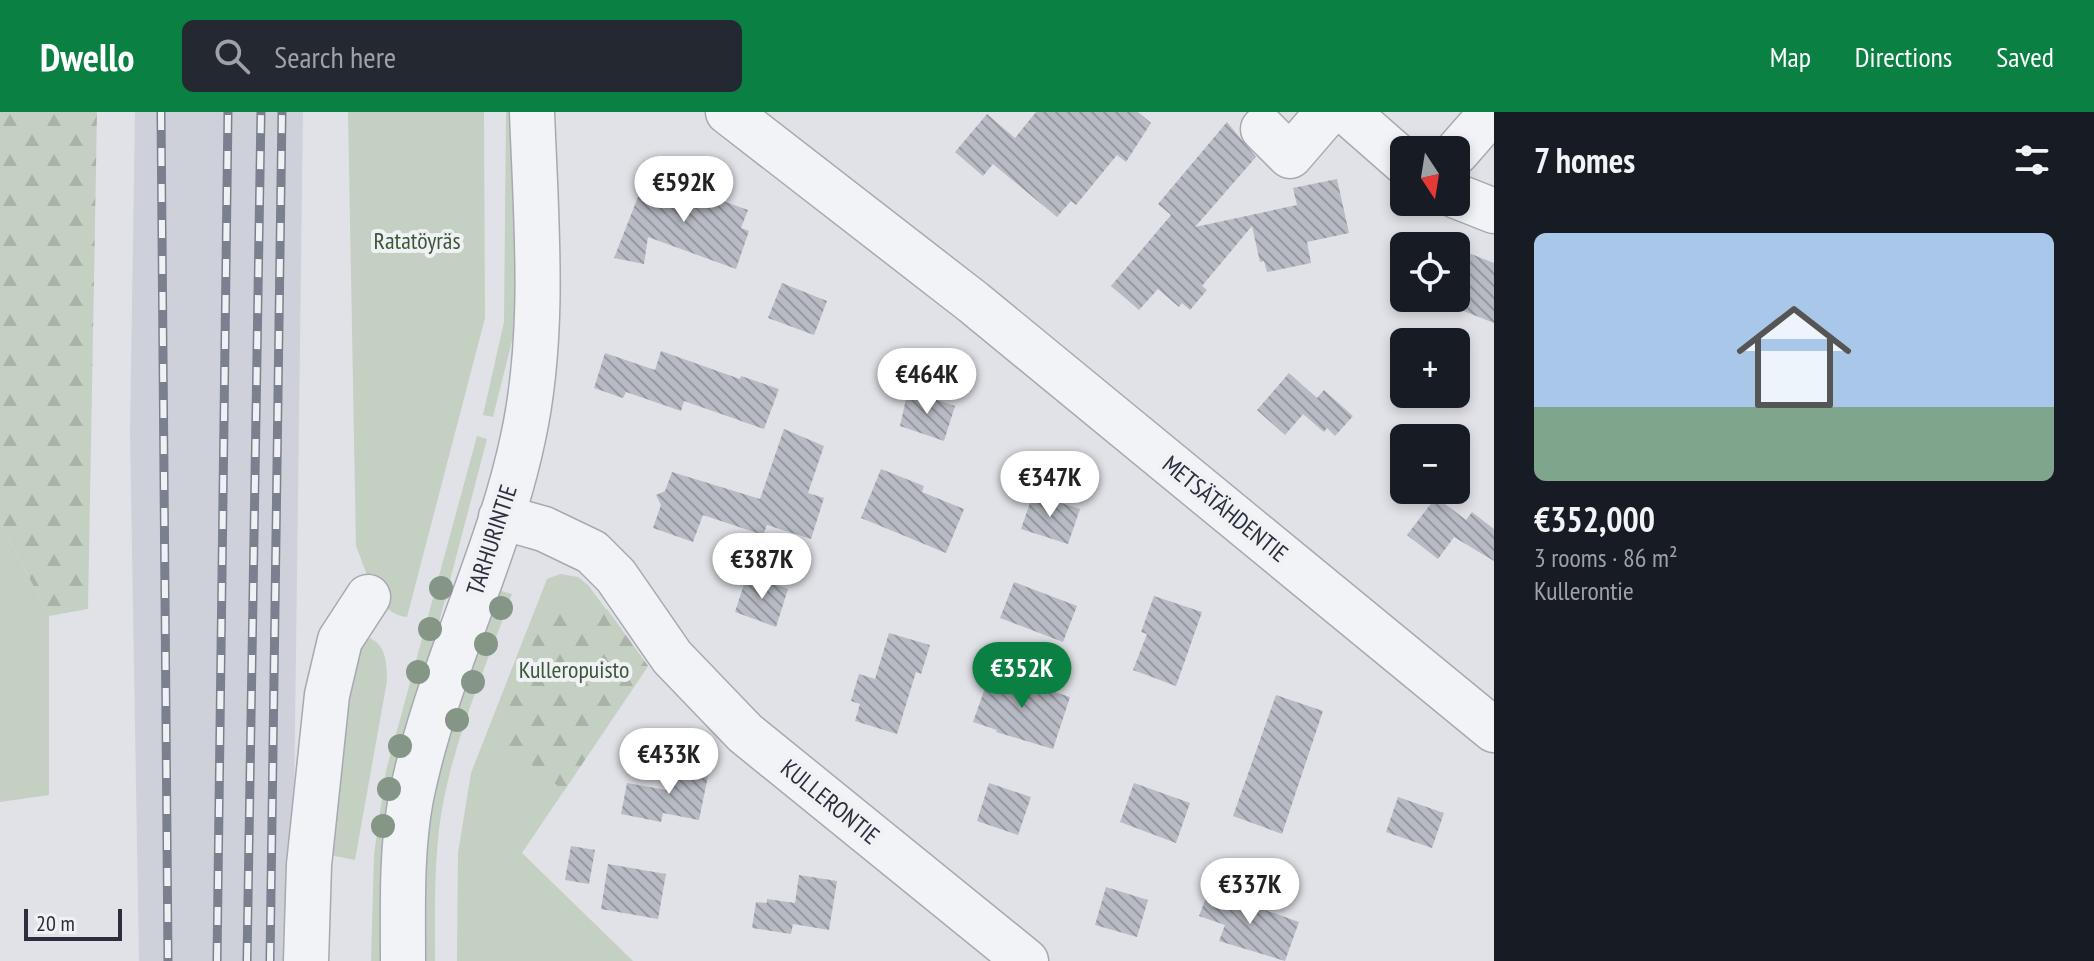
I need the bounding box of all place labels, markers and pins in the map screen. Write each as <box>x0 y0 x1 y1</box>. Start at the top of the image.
pin: €592K <box>628 156 740 224</box>
pin: €464K <box>871 348 983 416</box>
pin: €347K <box>994 451 1106 519</box>
pin: €387K <box>706 533 818 601</box>
pin: €352K <box>966 642 1078 710</box>
pin: €433K <box>613 728 725 796</box>
pin: €337K <box>1194 858 1306 926</box>

